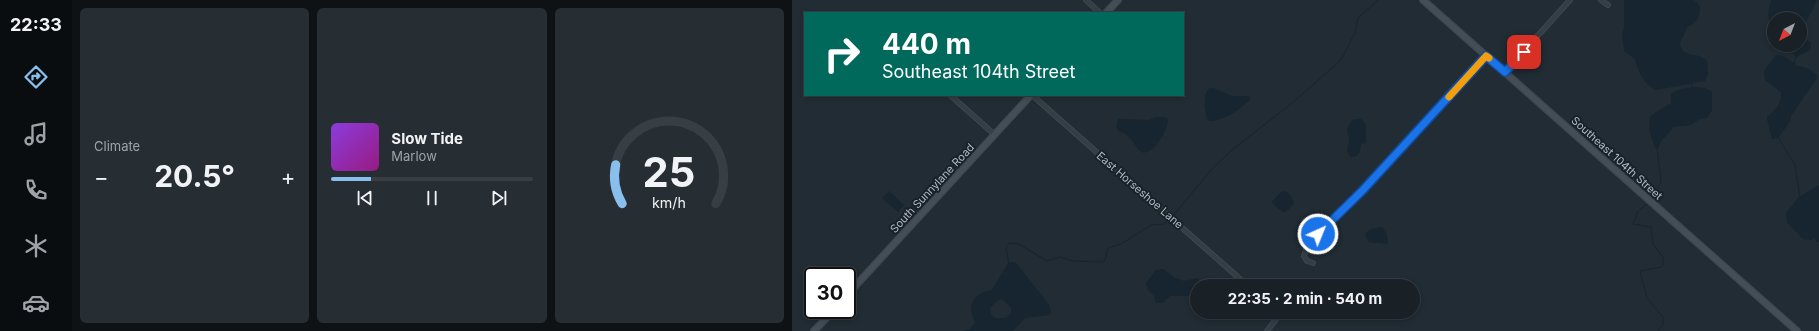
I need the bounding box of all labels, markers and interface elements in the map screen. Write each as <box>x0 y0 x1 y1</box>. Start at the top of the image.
north arrow <box>1767 12 1807 52</box>
map controls <box>1767 12 1807 52</box>
text: 22:33 <box>10 14 62 35</box>
text: 440 m <box>882 27 971 61</box>
icon: right <box>816 28 868 80</box>
pin <box>1507 35 1541 69</box>
icon: arrive <box>1513 41 1535 63</box>
text: Southeast 104th Street <box>882 61 1075 82</box>
icon: directions <box>22 63 50 91</box>
street label: Southeast 104th Street <box>1568 113 1666 203</box>
icon: music <box>22 120 50 148</box>
text: Slow Tide <box>391 129 463 148</box>
text: Climate <box>94 138 140 154</box>
street label: South Sunnylane Road <box>887 140 977 236</box>
text: 25 <box>643 146 696 196</box>
text: Marlow <box>391 148 437 164</box>
street label: East Horseshoe Lane <box>1094 149 1186 231</box>
text: 20.5° <box>154 158 235 194</box>
text: − <box>94 164 109 190</box>
text: + <box>281 164 295 190</box>
icon: phone <box>22 176 50 204</box>
icon: previous <box>354 187 376 209</box>
icon: pause <box>421 187 443 209</box>
icon: next <box>488 187 510 209</box>
text: km/h <box>652 193 686 210</box>
position arrow <box>1297 213 1339 255</box>
icon: climate <box>22 232 50 260</box>
speed limit sign: 30 <box>804 267 856 319</box>
icon: car <box>22 289 50 317</box>
text: 22:35 · 2 min · 540 m <box>1228 289 1382 308</box>

